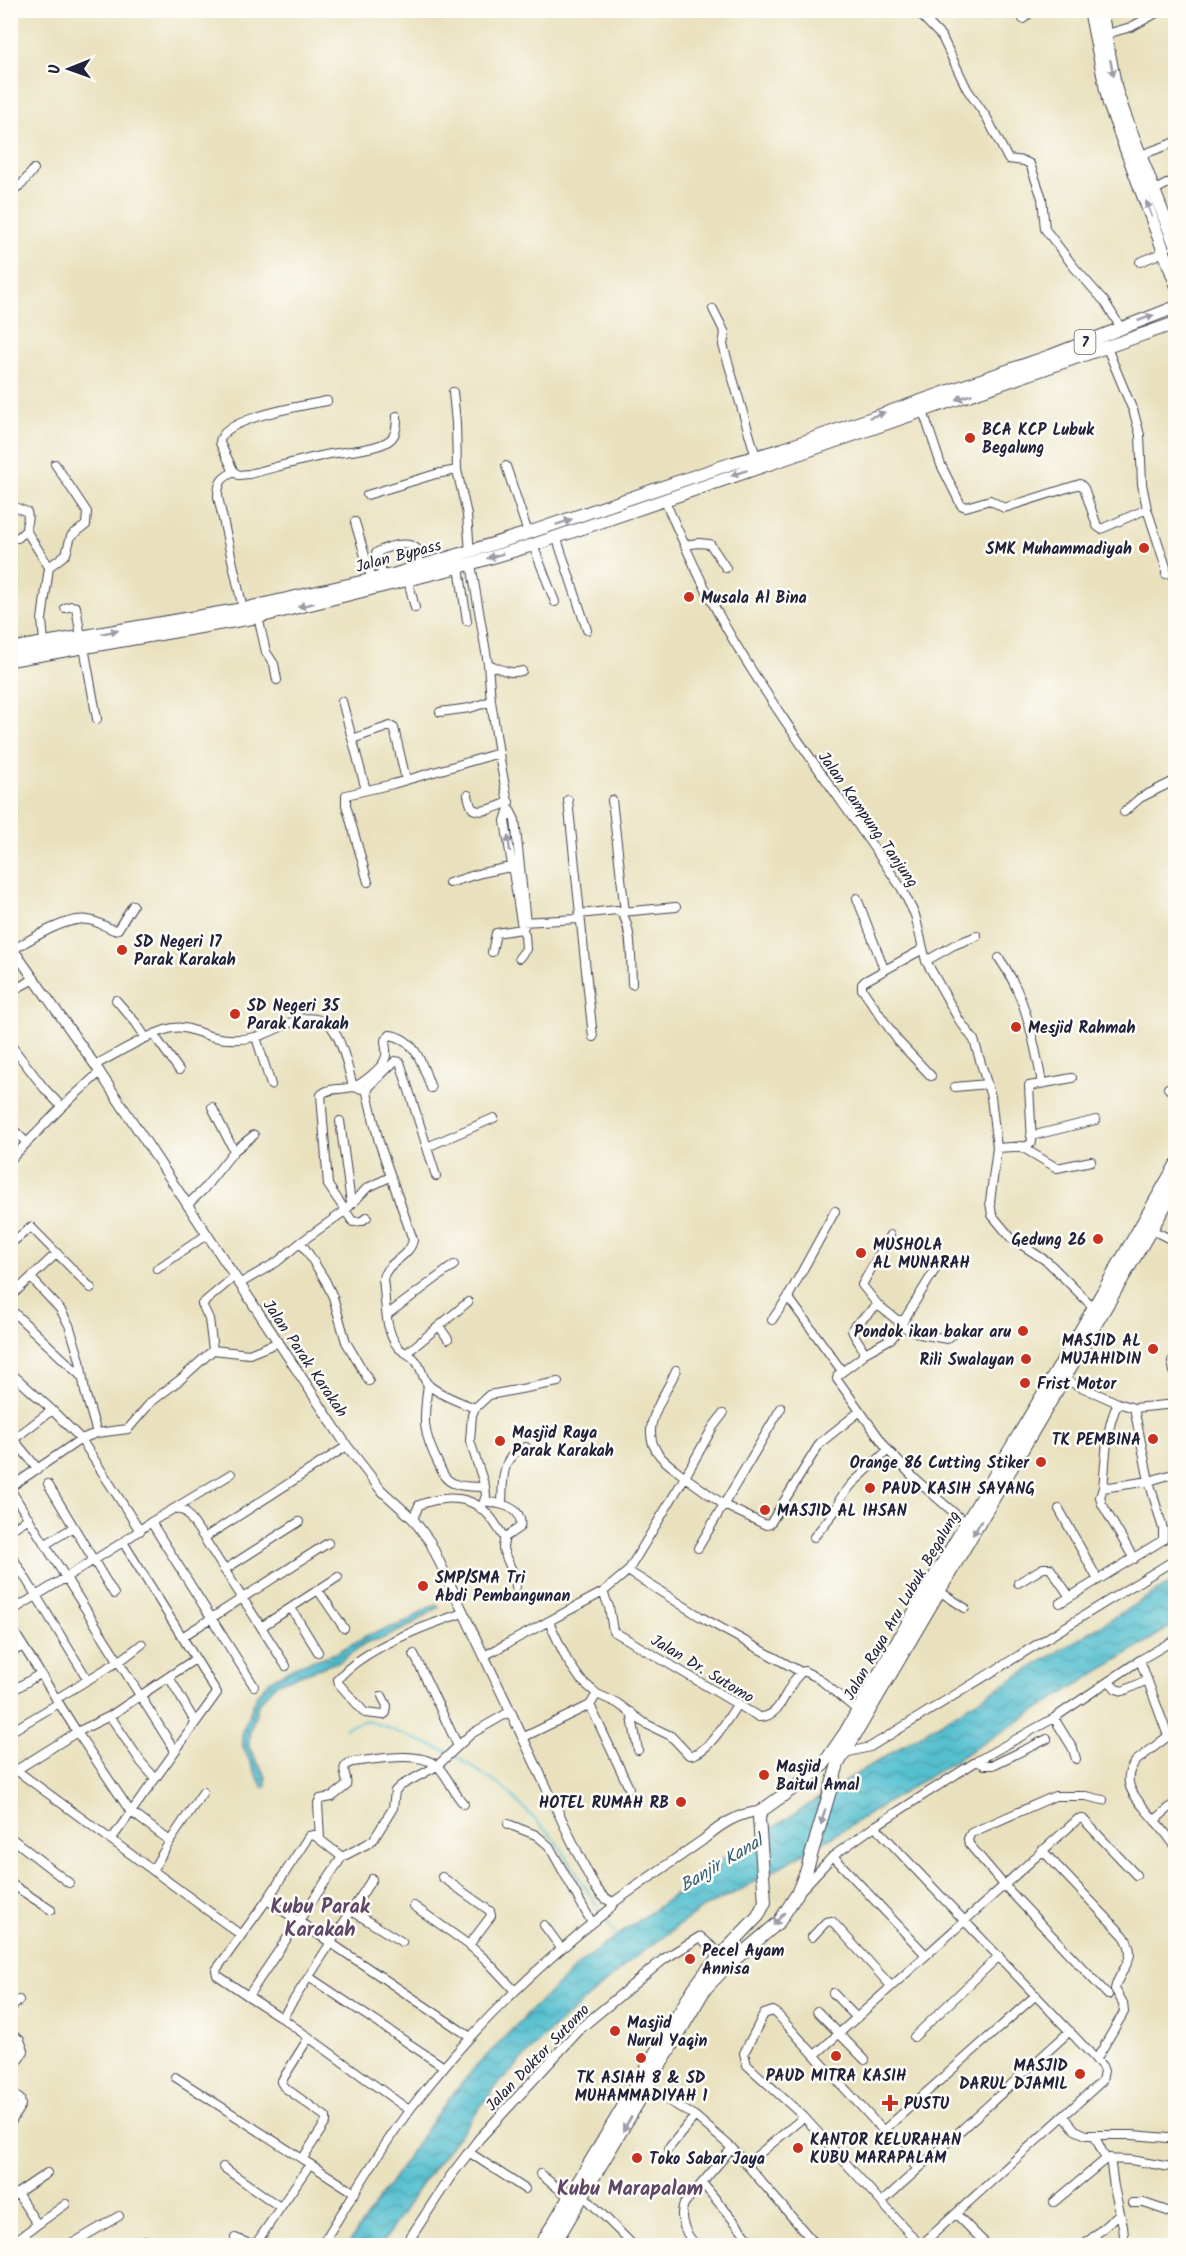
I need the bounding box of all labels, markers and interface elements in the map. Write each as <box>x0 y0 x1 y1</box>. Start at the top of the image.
north arrow <box>39 39 99 99</box>
one-way arrow <box>1108 59 1117 78</box>
text: U <box>43 64 68 74</box>
one-way arrow <box>1143 200 1153 218</box>
one-way arrow <box>1137 312 1155 322</box>
road number: 7 <box>1074 330 1096 354</box>
one-way arrow <box>955 393 973 403</box>
one-way arrow <box>868 410 886 420</box>
place label: BCA KCP Lubuk Begalung <box>982 418 1095 461</box>
marker: BCA KCP Lubuk Begalung <box>963 431 977 445</box>
one-way arrow <box>730 469 748 479</box>
one-way arrow <box>555 516 573 526</box>
street label: Jalan Bypass <box>353 533 444 580</box>
place label: SMK Muhammadiyah <box>986 537 1132 562</box>
marker: SMK Muhammadiyah <box>1137 541 1151 555</box>
one-way arrow <box>486 552 504 561</box>
place label: Musala Al Bina <box>701 586 807 611</box>
marker: Musala Al Bina <box>682 590 696 604</box>
one-way arrow <box>297 601 316 611</box>
one-way arrow <box>100 627 119 636</box>
street label: Jalan Kampung Tanjung <box>811 747 924 893</box>
one-way arrow <box>504 835 513 854</box>
place label: SD Negeri 17 Parak Karakah <box>134 930 236 973</box>
marker: SD Negeri 17 Parak Karakah <box>115 943 129 957</box>
place label: SD Negeri 35 Parak Karakah <box>247 994 349 1037</box>
marker: SD Negeri 35 Parak Karakah <box>228 1007 242 1021</box>
place label: Mesjid Rahmah <box>1028 1016 1136 1041</box>
marker: Mesjid Rahmah <box>1009 1020 1023 1034</box>
place label: Gedung 26 <box>1012 1228 1086 1253</box>
marker: Gedung 26 <box>1091 1232 1105 1246</box>
place label: MUSHOLA AL MUNARAH <box>873 1233 970 1276</box>
marker: MUSHOLA AL MUNARAH <box>854 1246 868 1260</box>
street label: Jalan Parak Karakah <box>256 1295 354 1423</box>
place label: Pondok ikan bakar aru <box>854 1320 1011 1345</box>
marker: Pondok ikan bakar aru <box>1016 1324 1030 1338</box>
place label: MASJID AL MUJAHIDIN <box>1060 1329 1141 1372</box>
marker: MASJID AL MUJAHIDIN <box>1146 1342 1160 1356</box>
place label: Rili Swalayan <box>920 1348 1014 1373</box>
marker: Rili Swalayan <box>1019 1352 1033 1366</box>
place label: Frist Motor <box>1037 1372 1117 1397</box>
marker: Frist Motor <box>1018 1376 1032 1390</box>
place label: Masjid Raya Parak Karakah <box>512 1421 614 1464</box>
place label: TK PEMBINA <box>1052 1428 1141 1453</box>
marker: TK PEMBINA <box>1146 1432 1160 1446</box>
marker: Masjid Raya Parak Karakah <box>493 1434 507 1448</box>
place label: Orange 86 Cutting Stiker <box>850 1451 1030 1476</box>
marker: Orange 86 Cutting Stiker <box>1034 1455 1048 1469</box>
place label: PAUD KASIH SAYANG <box>882 1477 1035 1502</box>
marker: PAUD KASIH SAYANG <box>863 1481 877 1495</box>
place label: MASJID AL IHSAN <box>777 1499 907 1524</box>
marker: MASJID AL IHSAN <box>758 1503 772 1517</box>
street label: Jalan Raya Aru Lubuk Begalung <box>838 1506 967 1705</box>
one-way arrow <box>971 1520 982 1536</box>
place label: SMP/SMA Tri Abdi Pembangunan <box>435 1566 570 1609</box>
marker: SMP/SMA Tri Abdi Pembangunan <box>416 1579 430 1593</box>
street label: Jalan Dr. Sutomo <box>646 1628 759 1710</box>
place label: Masjid Baitul Amal <box>776 1755 860 1798</box>
marker: Masjid Baitul Amal <box>757 1768 771 1782</box>
place label: HOTEL RUMAH RB <box>539 1791 669 1816</box>
marker: HOTEL RUMAH RB <box>674 1795 688 1809</box>
one-way arrow <box>818 1808 827 1826</box>
water label: Banjir Kanal <box>674 1826 772 1901</box>
district label: Kubu Parak Karakah <box>271 1892 371 1947</box>
one-way arrow <box>773 1911 786 1926</box>
place label: Pecel Ayam Annisa <box>702 1939 784 1982</box>
marker: Pecel Ayam Annisa <box>683 1952 697 1966</box>
street label: Jalan Doktor Sutomo <box>480 1999 596 2118</box>
place label: Masjid Nurul Yaqin <box>627 2011 707 2054</box>
marker: Masjid Nurul Yaqin <box>608 2024 622 2038</box>
marker: PAUD MITRA KASIH <box>829 2049 843 2063</box>
marker: TK ASIAH 8 & SD MUHAMMADIYAH 1 <box>634 2051 648 2065</box>
place label: MASJID DARUL DJAMIL <box>959 2054 1068 2097</box>
place label: PAUD MITRA KASIH <box>766 2064 906 2089</box>
place label: TK ASIAH 8 & SD MUHAMMADIYAH 1 <box>575 2066 707 2109</box>
marker: MASJID DARUL DJAMIL <box>1073 2067 1087 2081</box>
place label: PUSTU <box>904 2092 950 2117</box>
marker: PUSTU <box>881 2094 899 2112</box>
one-way arrow <box>621 2116 632 2132</box>
place label: KANTOR KELURAHAN KUBU MARAPALAM <box>810 2128 961 2171</box>
marker: KANTOR KELURAHAN KUBU MARAPALAM <box>791 2141 805 2155</box>
place label: Toko Sabar Jaya <box>649 2147 765 2172</box>
marker: Toko Sabar Jaya <box>630 2151 644 2165</box>
district label: Kubu Marapalam <box>557 2174 703 2206</box>

